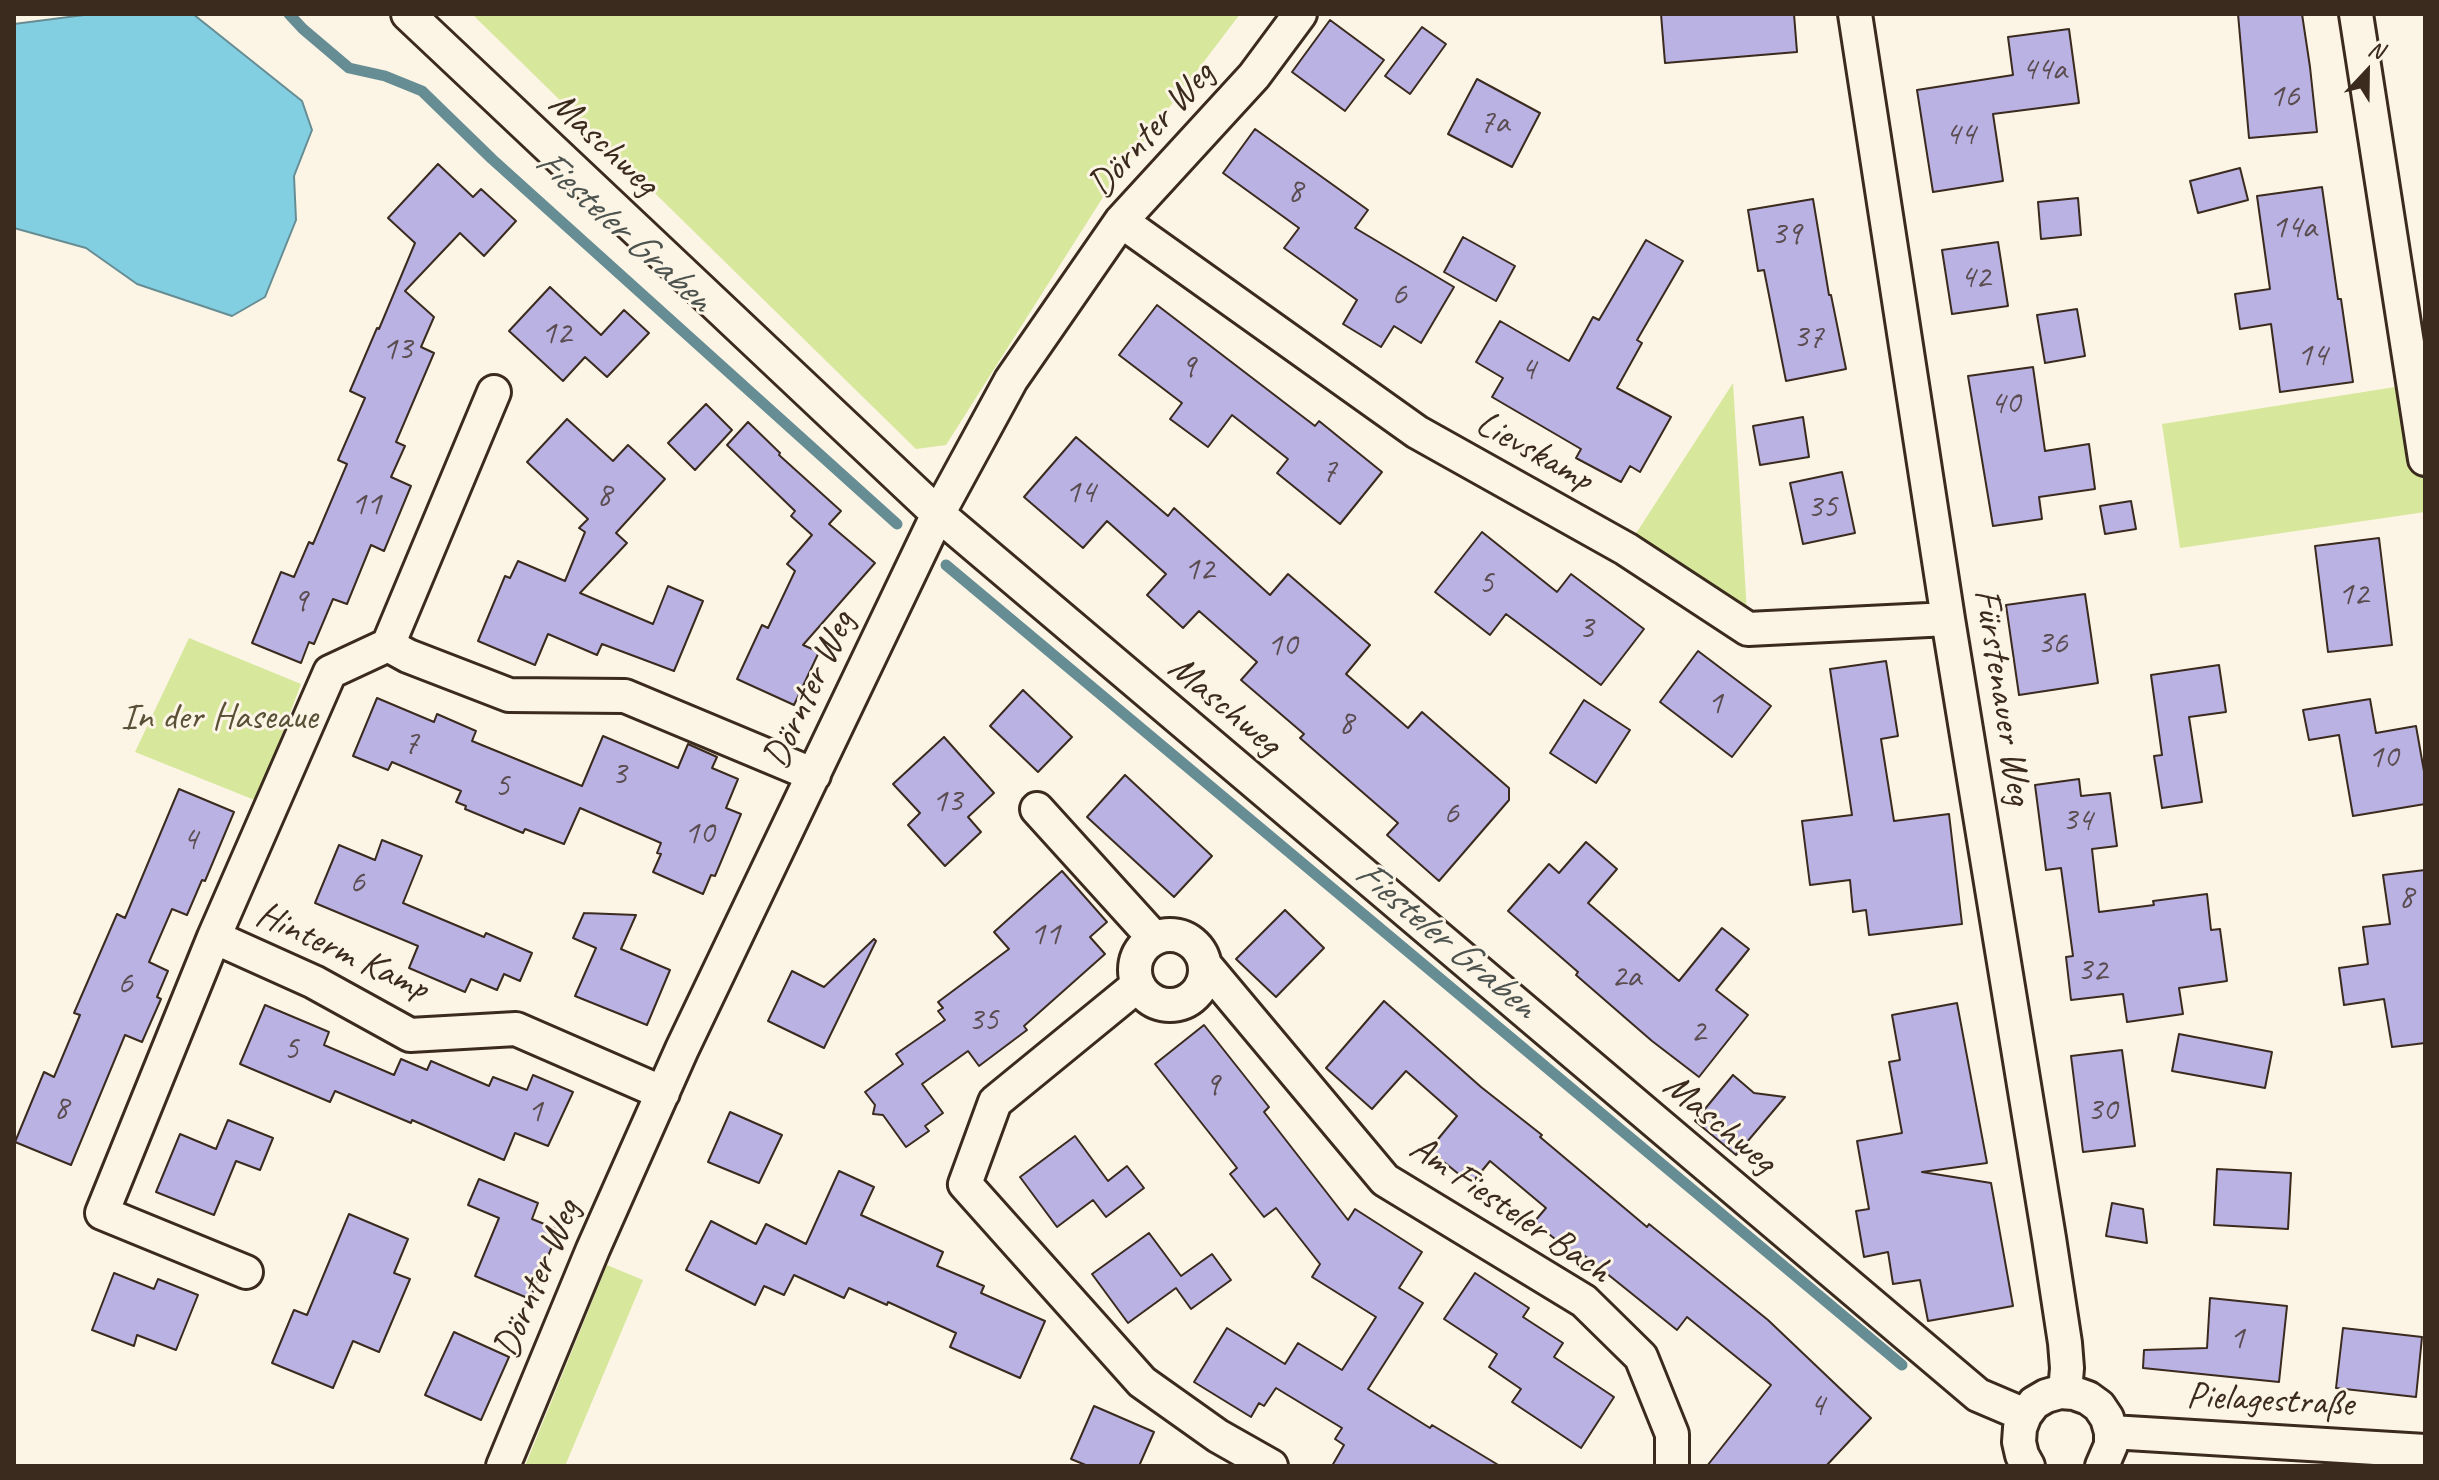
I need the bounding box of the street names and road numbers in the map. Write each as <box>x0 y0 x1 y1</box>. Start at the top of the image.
street label: Dörnter Weg <box>1079 52 1225 208</box>
street label: Maschweg <box>539 82 667 206</box>
street label: Lievskamp <box>1468 401 1600 503</box>
street label: Fürstenauer Weg <box>1962 586 2042 808</box>
street label: Dörnter Weg <box>754 604 866 776</box>
street label: Maschweg <box>1158 646 1290 766</box>
street label: Hinterm Kamp <box>249 892 435 1012</box>
street label: Maschweg <box>1653 1064 1785 1184</box>
street label: Am Fiesteler Bach <box>1401 1126 1619 1294</box>
street label: Dörnter Weg <box>484 1193 592 1365</box>
street label: Pielagestraße <box>2185 1374 2355 1428</box>

